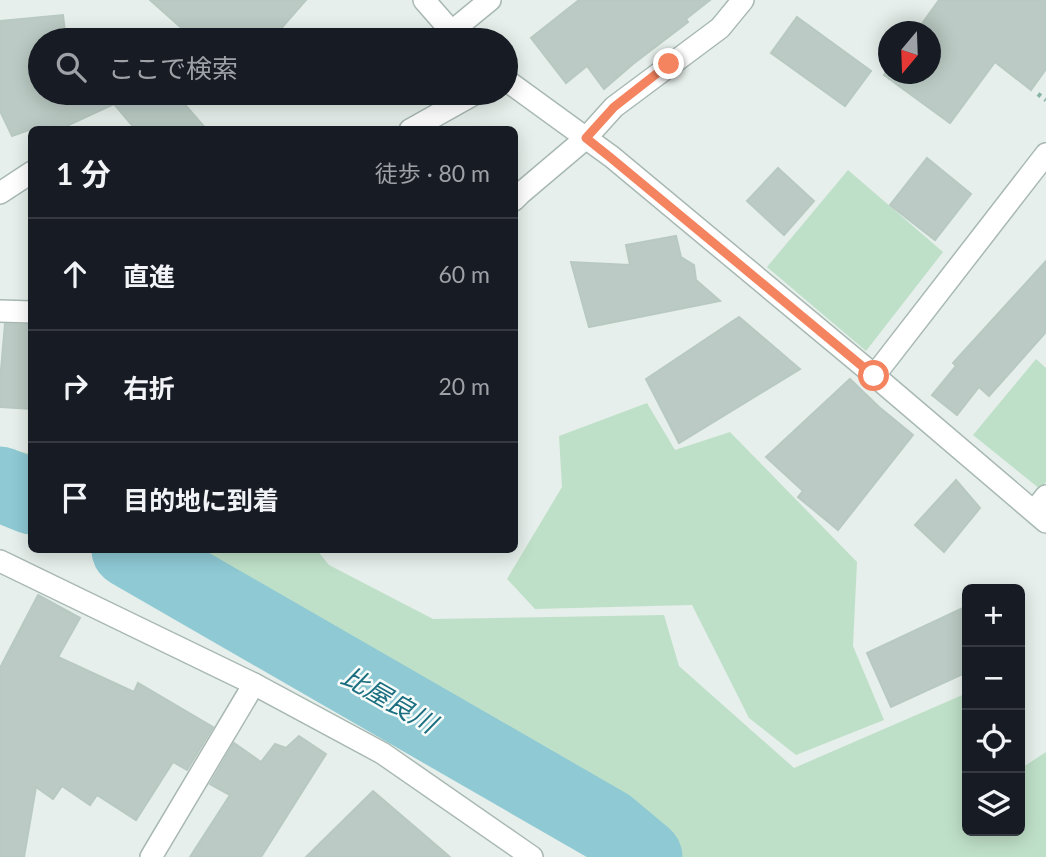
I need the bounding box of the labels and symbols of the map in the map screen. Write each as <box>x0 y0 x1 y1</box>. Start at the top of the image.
north arrow <box>878 21 941 84</box>
route end <box>653 48 684 79</box>
route start <box>858 360 889 391</box>
water label: 比屋良川 <box>336 659 445 740</box>

